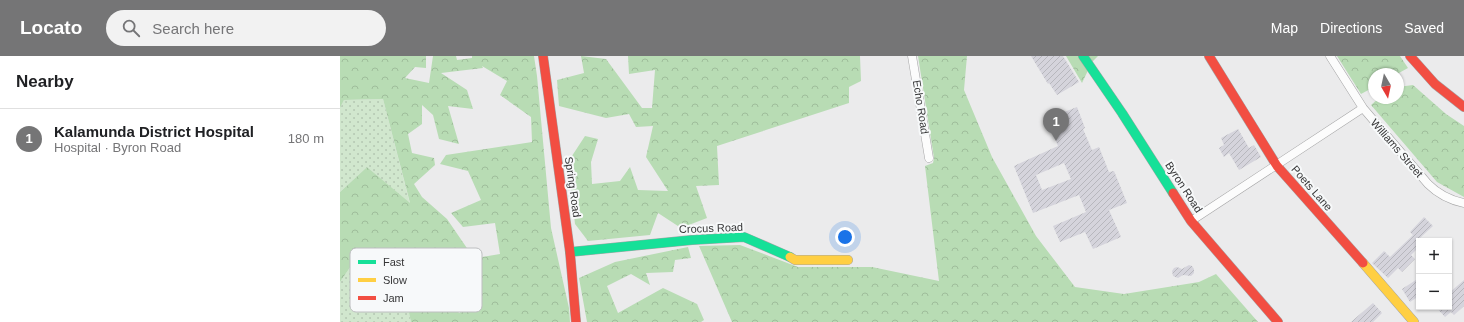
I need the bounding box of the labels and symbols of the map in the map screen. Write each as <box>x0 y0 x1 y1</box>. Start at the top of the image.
north arrow <box>1368 68 1404 104</box>
street label: Echo Road <box>911 79 931 135</box>
pin: 1 <box>1043 108 1069 141</box>
street label: Williams Street <box>1368 116 1426 180</box>
street label: Spring Road <box>563 156 583 218</box>
street label: Byron Road <box>1163 159 1205 215</box>
street label: Poets Lane <box>1289 163 1335 213</box>
street label: Crocus Road <box>679 221 743 235</box>
your location <box>835 227 855 247</box>
legend <box>350 248 482 312</box>
text: Fast <box>383 256 404 268</box>
text: Slow <box>383 274 407 286</box>
text: Jam <box>383 292 404 304</box>

